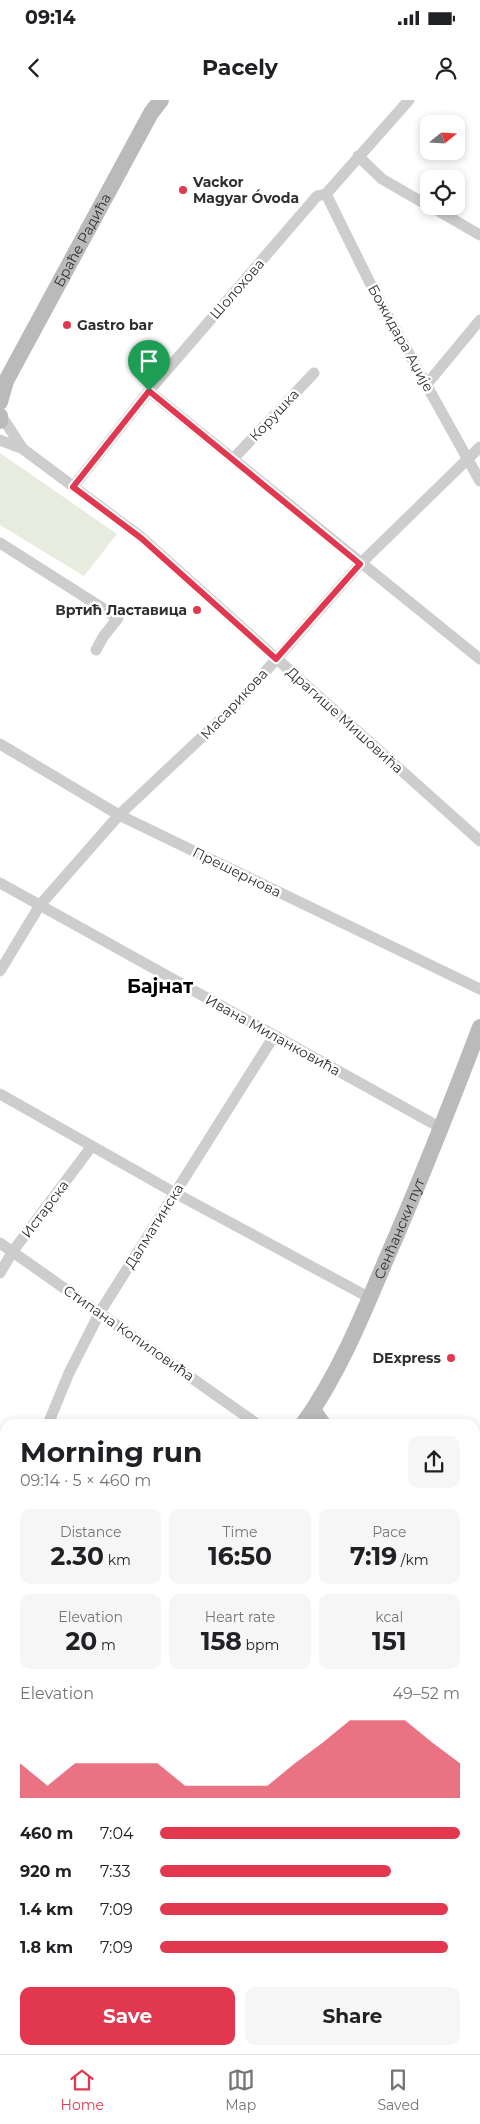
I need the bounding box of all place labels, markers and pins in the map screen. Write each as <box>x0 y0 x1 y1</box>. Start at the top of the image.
place label: Vackor Magyar Óvoda <box>192 173 299 207</box>
marker: Vackor Magyar Óvoda <box>177 184 189 196</box>
place label: Gastro bar <box>77 316 153 334</box>
marker: Gastro bar <box>61 319 73 331</box>
pin <box>128 340 170 391</box>
place label: Вртић Ластавица <box>55 601 187 619</box>
marker: Вртић Ластавица <box>191 604 203 616</box>
place label: DExpress <box>373 1349 442 1367</box>
marker: DExpress <box>445 1352 457 1364</box>

